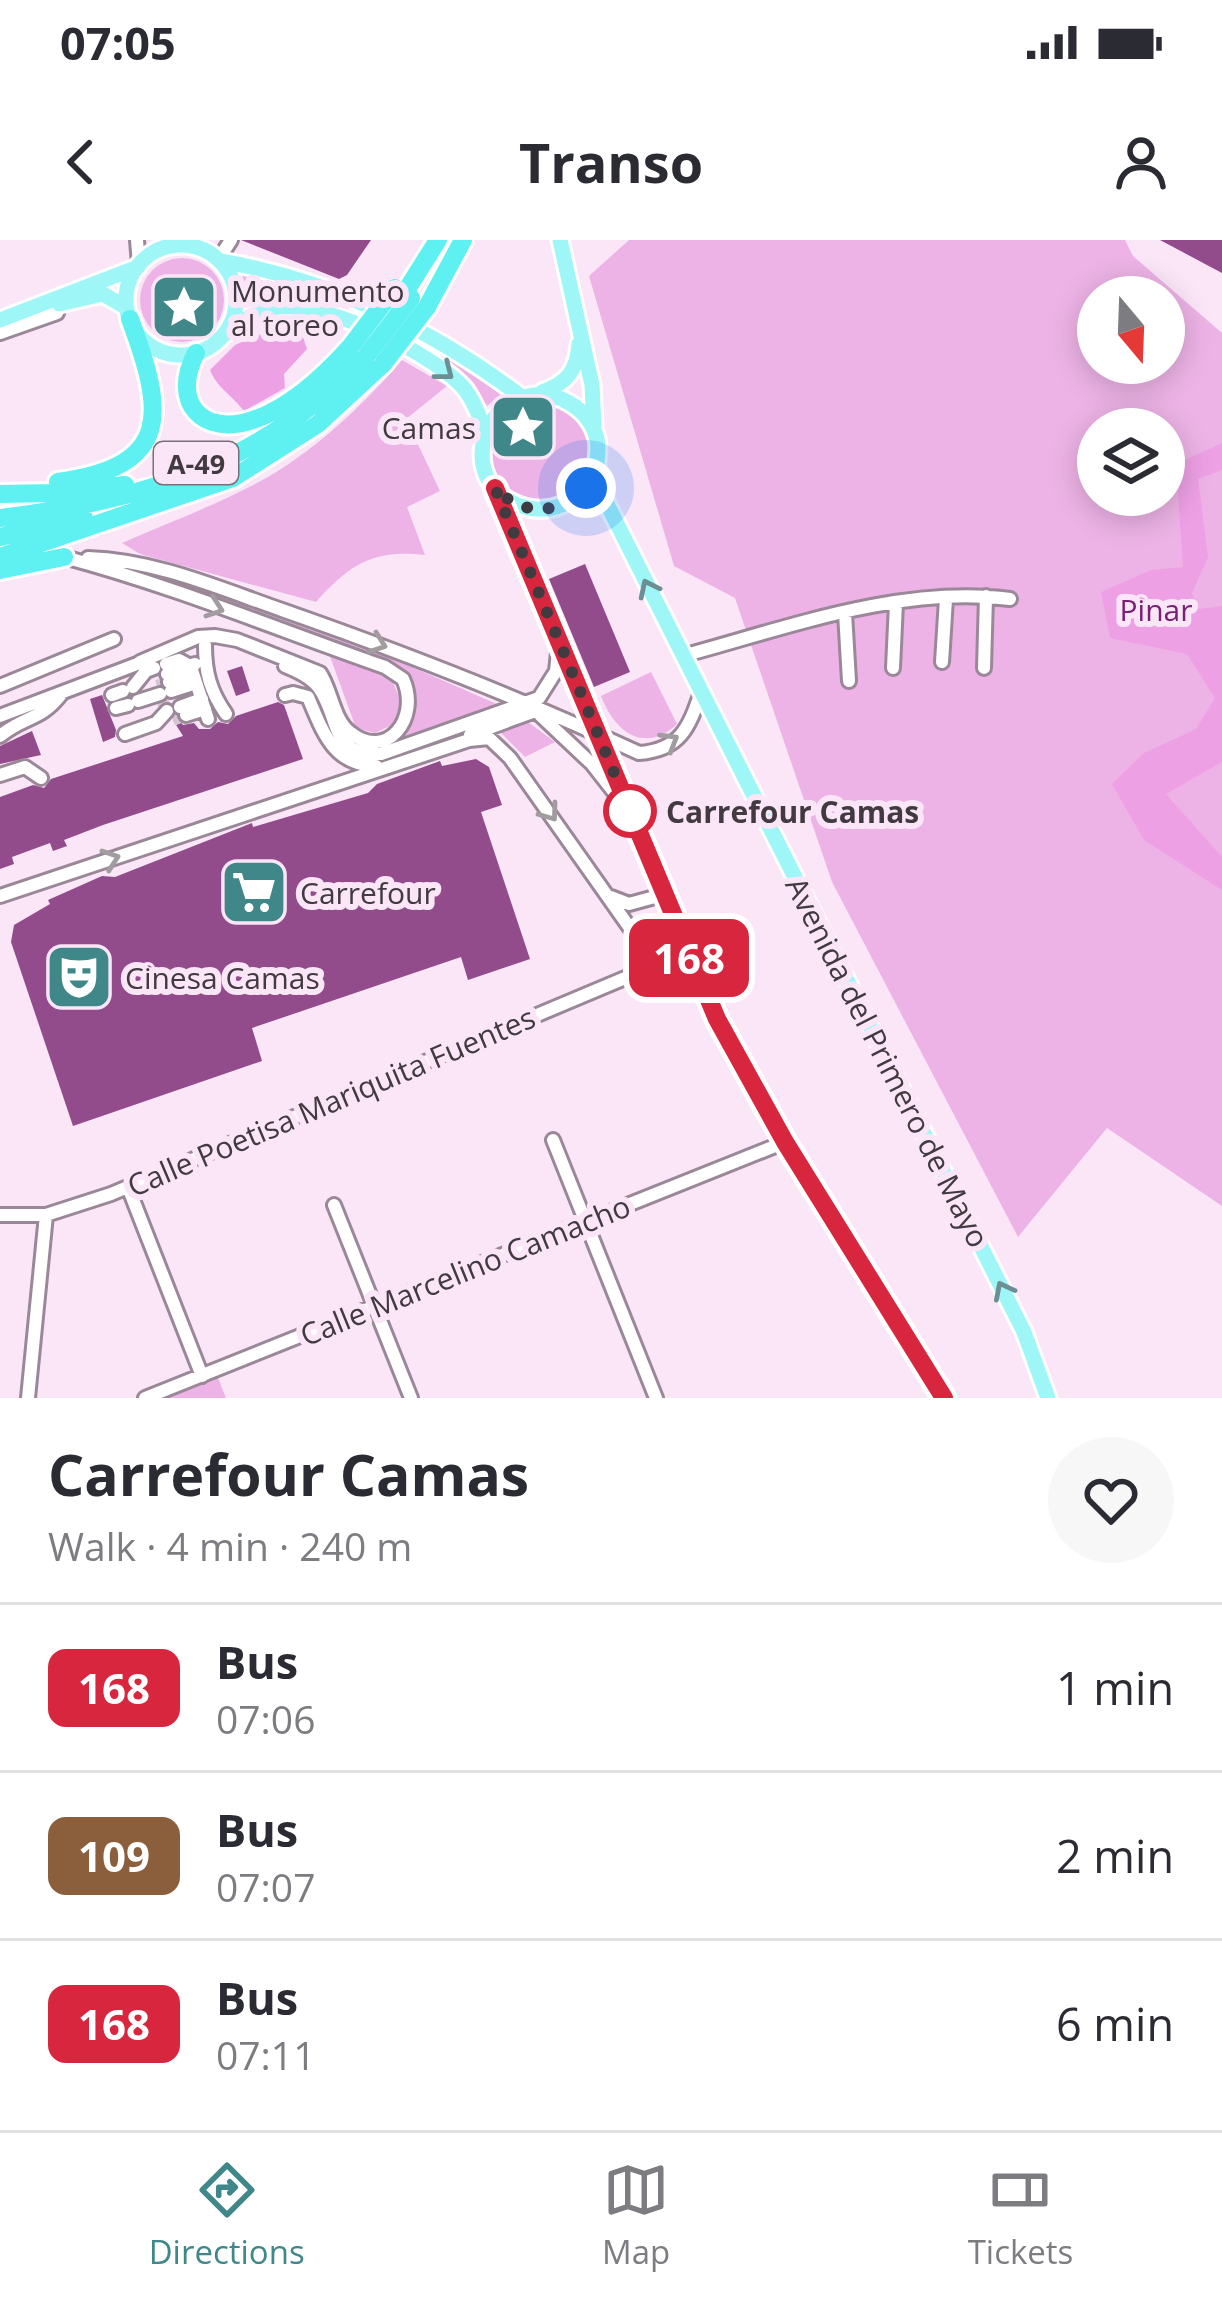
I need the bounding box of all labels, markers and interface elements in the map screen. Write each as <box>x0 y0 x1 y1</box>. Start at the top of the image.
text: 07:05 <box>60 12 176 73</box>
text: Transo <box>519 125 703 199</box>
icon: back <box>48 129 114 195</box>
icon: person <box>1108 129 1174 195</box>
place label: Monumento al toreo <box>231 270 405 345</box>
place icon: Monumento al toreo <box>149 272 219 342</box>
north arrow <box>1077 276 1185 384</box>
map controls <box>1077 276 1185 516</box>
one-way arrow <box>431 358 453 379</box>
place icon: Camas <box>488 392 558 462</box>
place label: Camas <box>382 407 476 448</box>
button: layers <box>1077 408 1185 516</box>
road number: A-49 <box>154 442 238 484</box>
your location <box>556 458 616 518</box>
one-way arrow <box>639 578 662 600</box>
park label: Pinar <box>1120 589 1192 630</box>
one-way arrow <box>203 594 224 618</box>
one-way arrow <box>366 630 387 654</box>
one-way arrow <box>658 733 679 756</box>
marker: Carrefour Camas <box>605 786 655 836</box>
place label: Carrefour Camas <box>666 791 919 832</box>
one-way arrow <box>536 800 558 822</box>
one-way arrow <box>100 848 121 873</box>
supermarket icon: Carrefour <box>219 857 289 927</box>
street label: Avenida del Primero de Mayo <box>777 870 999 1254</box>
place label: Carrefour <box>300 872 436 913</box>
line badge: 168 <box>620 919 758 997</box>
text: 168 <box>653 929 725 986</box>
theatre icon: Cinesa Camas <box>44 942 114 1012</box>
place label: Cinesa Camas <box>125 957 320 998</box>
street label: Calle Poetisa Mariquita Fuentes <box>121 996 541 1206</box>
street label: Calle Marcelino Camacho <box>294 1185 636 1355</box>
one-way arrow <box>994 1281 1017 1303</box>
text: Carrefour Camas <box>48 1435 529 1513</box>
button: heart <box>1048 1437 1174 1563</box>
text: Walk · 4 min · 240 m <box>48 1519 412 1572</box>
text: Bus <box>216 1631 298 1692</box>
text: 1 min <box>1056 1657 1174 1718</box>
text: 168 <box>78 1659 150 1716</box>
text: 07:06 <box>216 1692 315 1745</box>
text: Bus <box>216 1799 298 1860</box>
text: 2 min <box>1056 1825 1174 1886</box>
text: 109 <box>78 1827 150 1884</box>
text: 07:07 <box>216 1860 315 1913</box>
text: Bus <box>216 1967 298 2028</box>
text: 6 min <box>1056 1993 1174 2054</box>
text: 168 <box>78 1995 150 2052</box>
text: 07:11 <box>216 2028 315 2081</box>
tab: Directions <box>149 2157 305 2274</box>
tab: Map <box>602 2157 670 2274</box>
tab: Tickets <box>968 2157 1073 2274</box>

